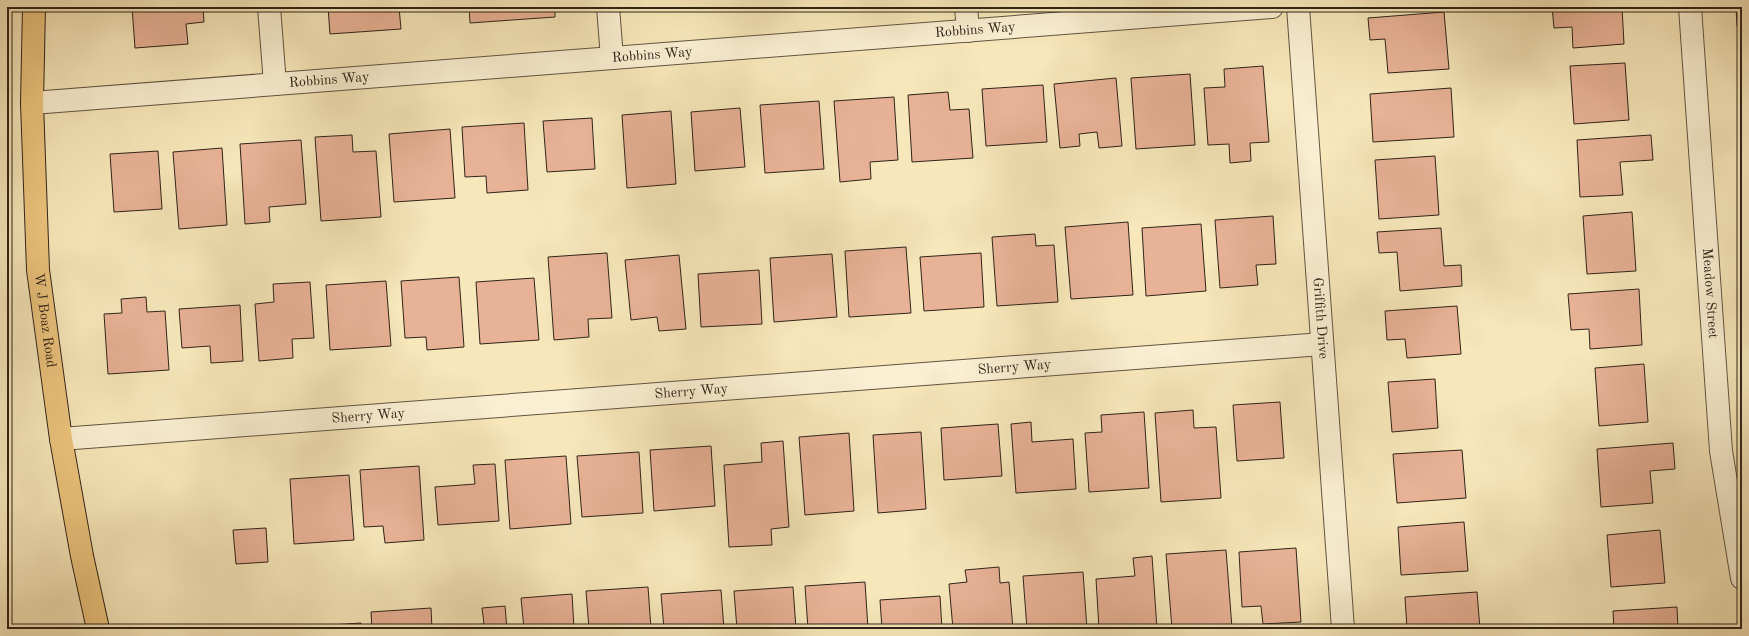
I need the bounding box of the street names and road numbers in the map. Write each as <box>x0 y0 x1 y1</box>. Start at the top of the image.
street label: Robbins Way <box>934 20 1016 40</box>
street label: Robbins Way <box>611 45 693 65</box>
street label: Robbins Way <box>288 70 370 90</box>
street label: Meadow Street <box>1700 247 1720 339</box>
street label: W J Boaz Road <box>32 272 58 369</box>
street label: Griffith Drive <box>1311 277 1330 359</box>
street label: Sherry Way <box>977 357 1052 377</box>
street label: Sherry Way <box>654 382 729 401</box>
street label: Sherry Way <box>331 406 406 426</box>

